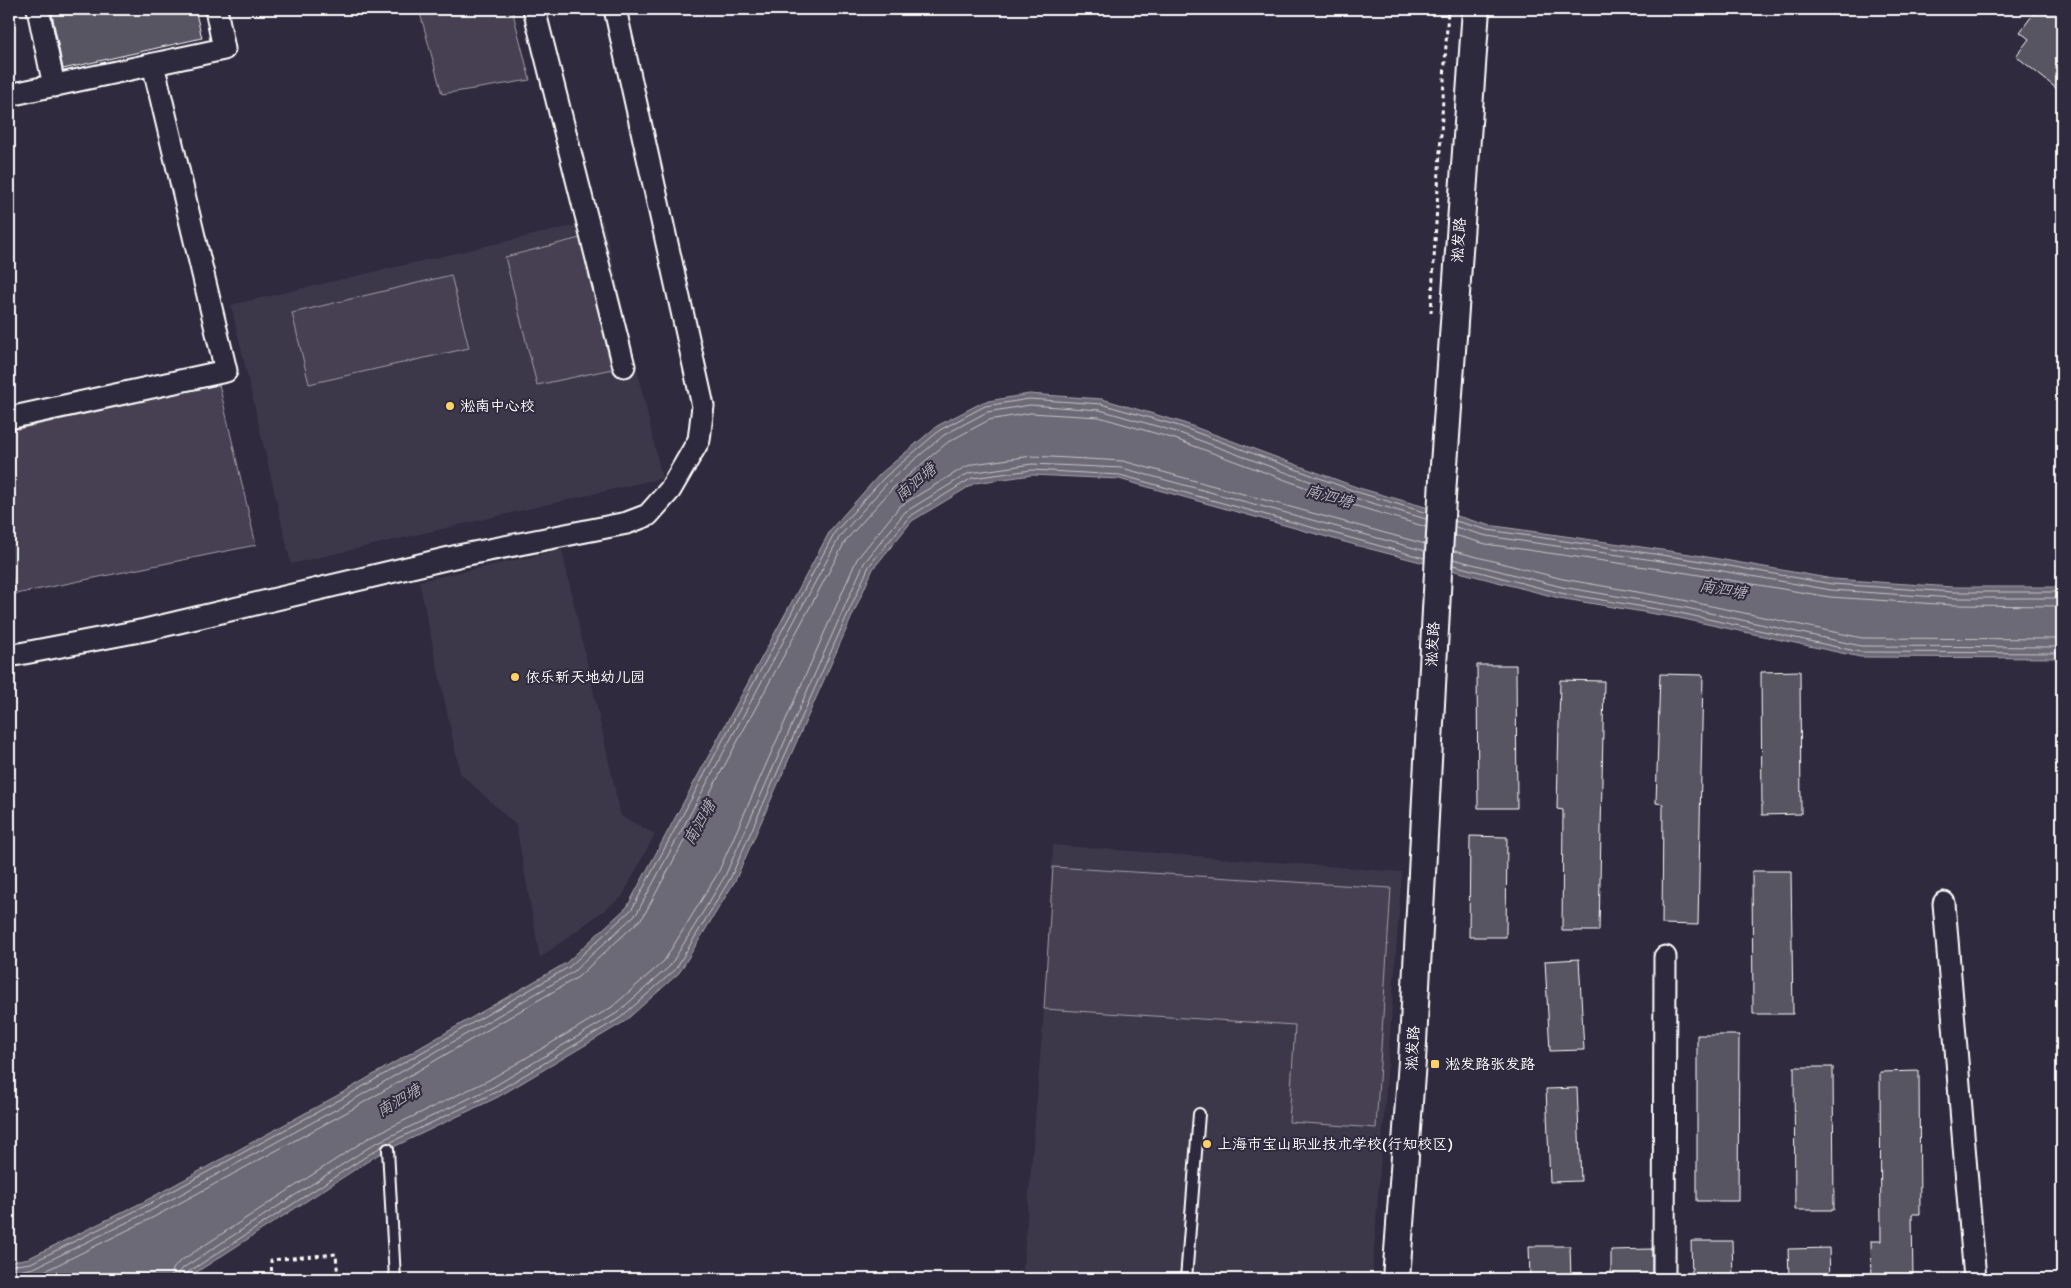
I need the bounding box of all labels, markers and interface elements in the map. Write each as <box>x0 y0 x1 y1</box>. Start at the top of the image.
street label: 淞发路 <box>1448 217 1470 263</box>
place label: 淞南中心校 <box>460 397 535 416</box>
marker: 淞南中心校 <box>444 400 456 412</box>
water label: 南泗塘 <box>892 459 942 506</box>
water label: 南泗塘 <box>1303 481 1357 513</box>
water label: 南泗塘 <box>1698 576 1750 604</box>
street label: 淞发路 <box>1422 621 1444 667</box>
place label: 依乐新天地幼儿园 <box>525 668 645 687</box>
marker: 依乐新天地幼儿园 <box>509 671 521 683</box>
water label: 南泗塘 <box>680 796 721 849</box>
street label: 淞发路 <box>1402 1025 1424 1071</box>
place label: 淞发路张发路 <box>1445 1055 1535 1074</box>
marker: 淞发路张发路 <box>1429 1058 1441 1070</box>
water label: 南泗塘 <box>373 1080 426 1121</box>
place label: 上海市宝山职业技术学校(行知校区) <box>1217 1135 1453 1154</box>
marker: 上海市宝山职业技术学校(行知校区) <box>1201 1138 1213 1150</box>

